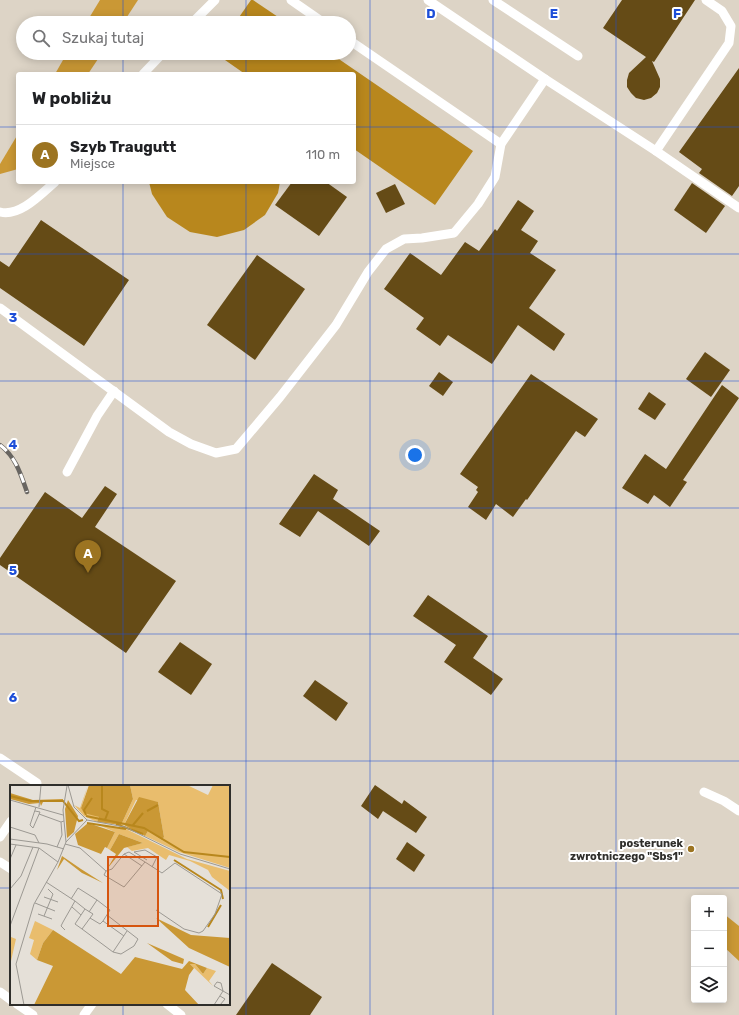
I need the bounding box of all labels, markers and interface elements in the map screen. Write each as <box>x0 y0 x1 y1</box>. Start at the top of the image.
text: D <box>426 6 436 21</box>
text: E <box>550 6 558 21</box>
text: F <box>673 6 681 21</box>
search box <box>16 16 356 60</box>
icon: search <box>30 27 52 49</box>
text: Szukaj tutaj <box>62 29 144 47</box>
text: W pobliżu <box>32 88 111 108</box>
text: Szyb Traugutt <box>70 138 176 156</box>
text: A <box>40 147 50 162</box>
text: 110 m <box>306 147 340 162</box>
text: Miejsce <box>70 156 115 171</box>
text: 3 <box>9 310 18 325</box>
text: 4 <box>9 437 18 452</box>
your location <box>405 445 425 465</box>
pin: A <box>75 540 101 573</box>
text: 5 <box>9 563 17 578</box>
text: 6 <box>9 690 18 705</box>
inset map <box>10 785 230 1005</box>
place label: posterunek zwrotniczego "Sbs1" <box>570 837 684 863</box>
marker: posterunek zwrotniczego "Sbs1" <box>686 844 696 854</box>
map controls <box>691 895 727 1003</box>
button: + <box>691 895 727 931</box>
button: − <box>691 931 727 967</box>
button: layers <box>691 967 727 1003</box>

